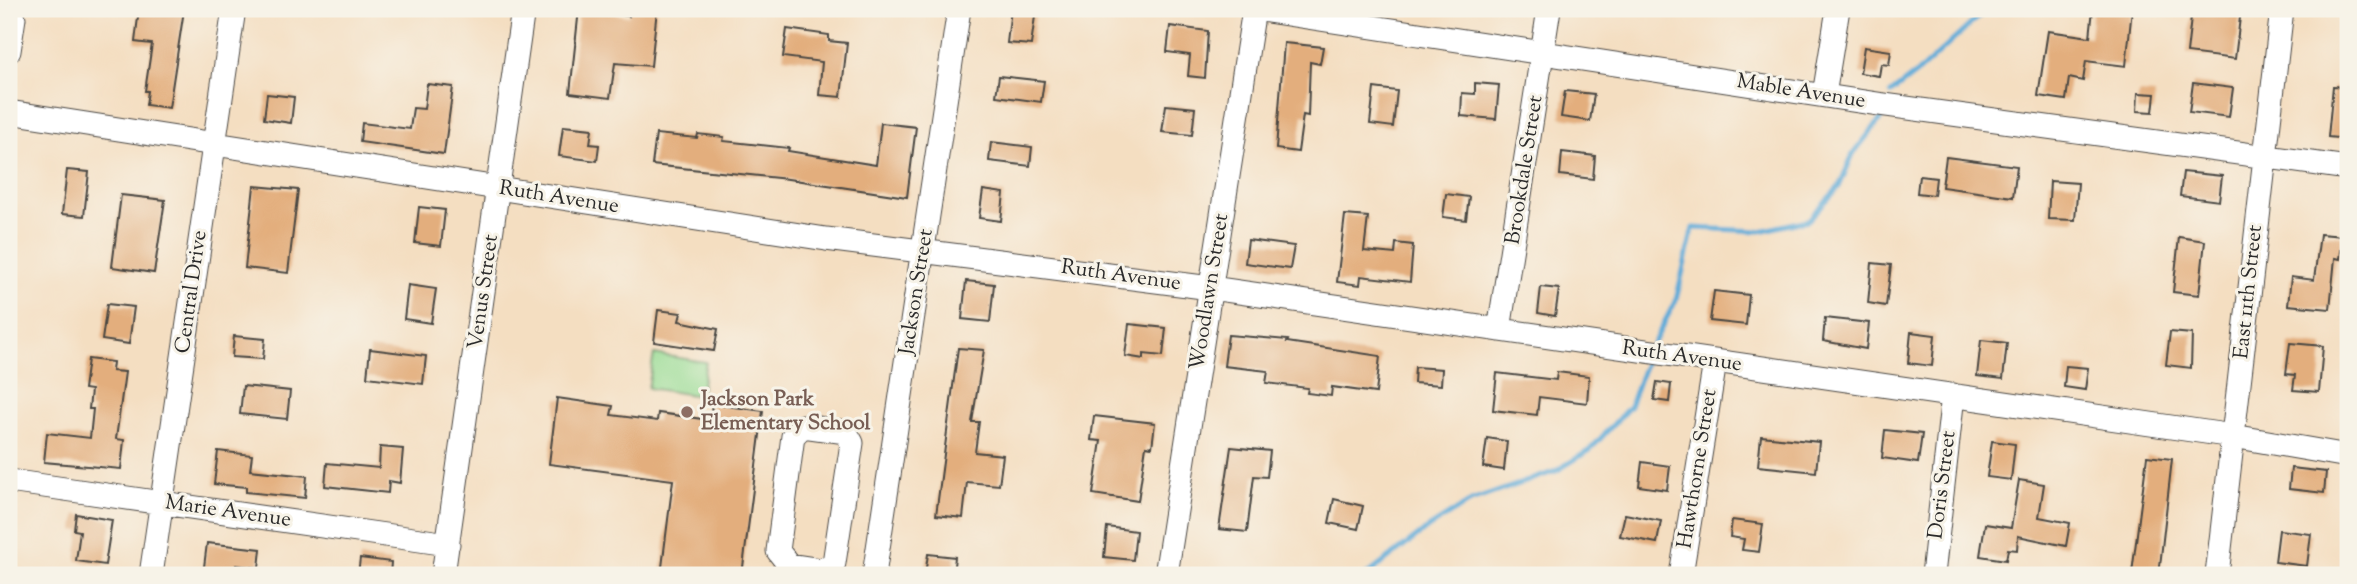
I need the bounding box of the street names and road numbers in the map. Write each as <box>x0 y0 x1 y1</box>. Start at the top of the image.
street label: Mable Avenue <box>1734 67 1868 117</box>
street label: Brookdale Street <box>1498 93 1552 247</box>
street label: Ruth Avenue <box>497 174 621 222</box>
street label: Woodlawn Street <box>1183 212 1237 372</box>
street label: East 11th Street <box>2227 223 2271 361</box>
street label: Jackson Street <box>892 227 942 358</box>
street label: Central Drive <box>169 229 215 355</box>
street label: Venus Street <box>461 233 507 351</box>
street label: Ruth Avenue <box>1059 253 1183 299</box>
street label: Ruth Avenue <box>1620 334 1744 380</box>
street label: Hawthorne Street <box>1671 387 1725 551</box>
street label: Doris Street <box>1921 429 1965 541</box>
street label: Marie Avenue <box>163 488 293 536</box>

